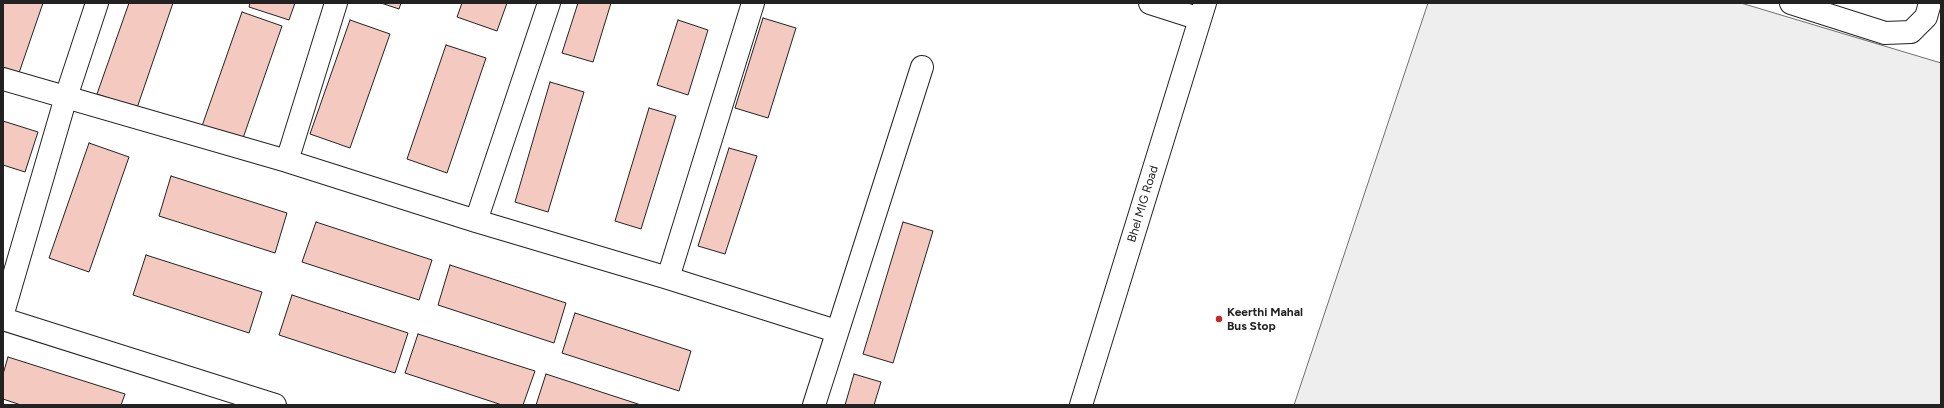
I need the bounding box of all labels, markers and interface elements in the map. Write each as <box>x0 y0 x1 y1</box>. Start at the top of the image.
street label: Bhel MIG Road <box>1125 164 1161 244</box>
place label: Keerthi Mahal Bus Stop <box>1227 305 1303 333</box>
marker: Keerthi Mahal Bus Stop <box>1214 314 1224 324</box>

